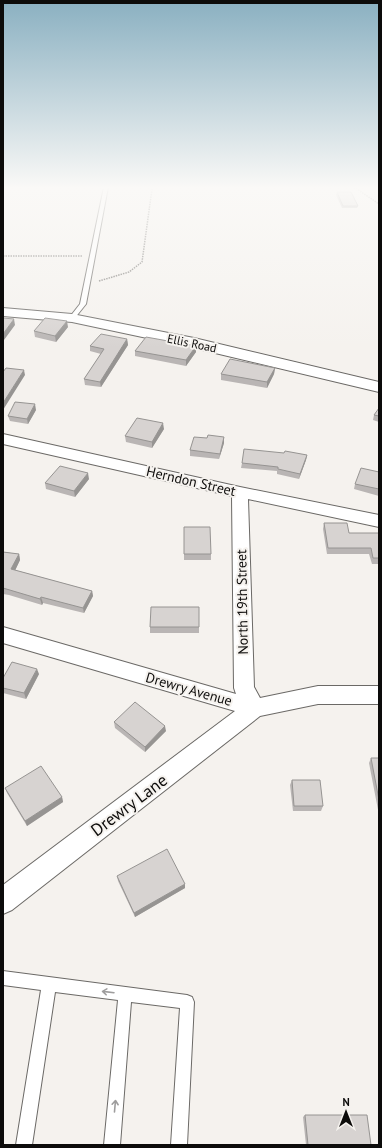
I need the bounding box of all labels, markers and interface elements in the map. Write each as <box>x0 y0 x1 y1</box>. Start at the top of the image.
street label: Ellis Road <box>166 330 218 356</box>
street label: Herndon Street <box>145 462 238 500</box>
street label: North 19th Street <box>232 549 252 655</box>
street label: Drewry Avenue <box>144 668 234 710</box>
street label: Drewry Lane <box>86 769 172 841</box>
one-way arrow <box>101 988 114 995</box>
north arrow <box>326 1092 366 1132</box>
text: N <box>342 1095 350 1109</box>
one-way arrow <box>111 1100 119 1113</box>

